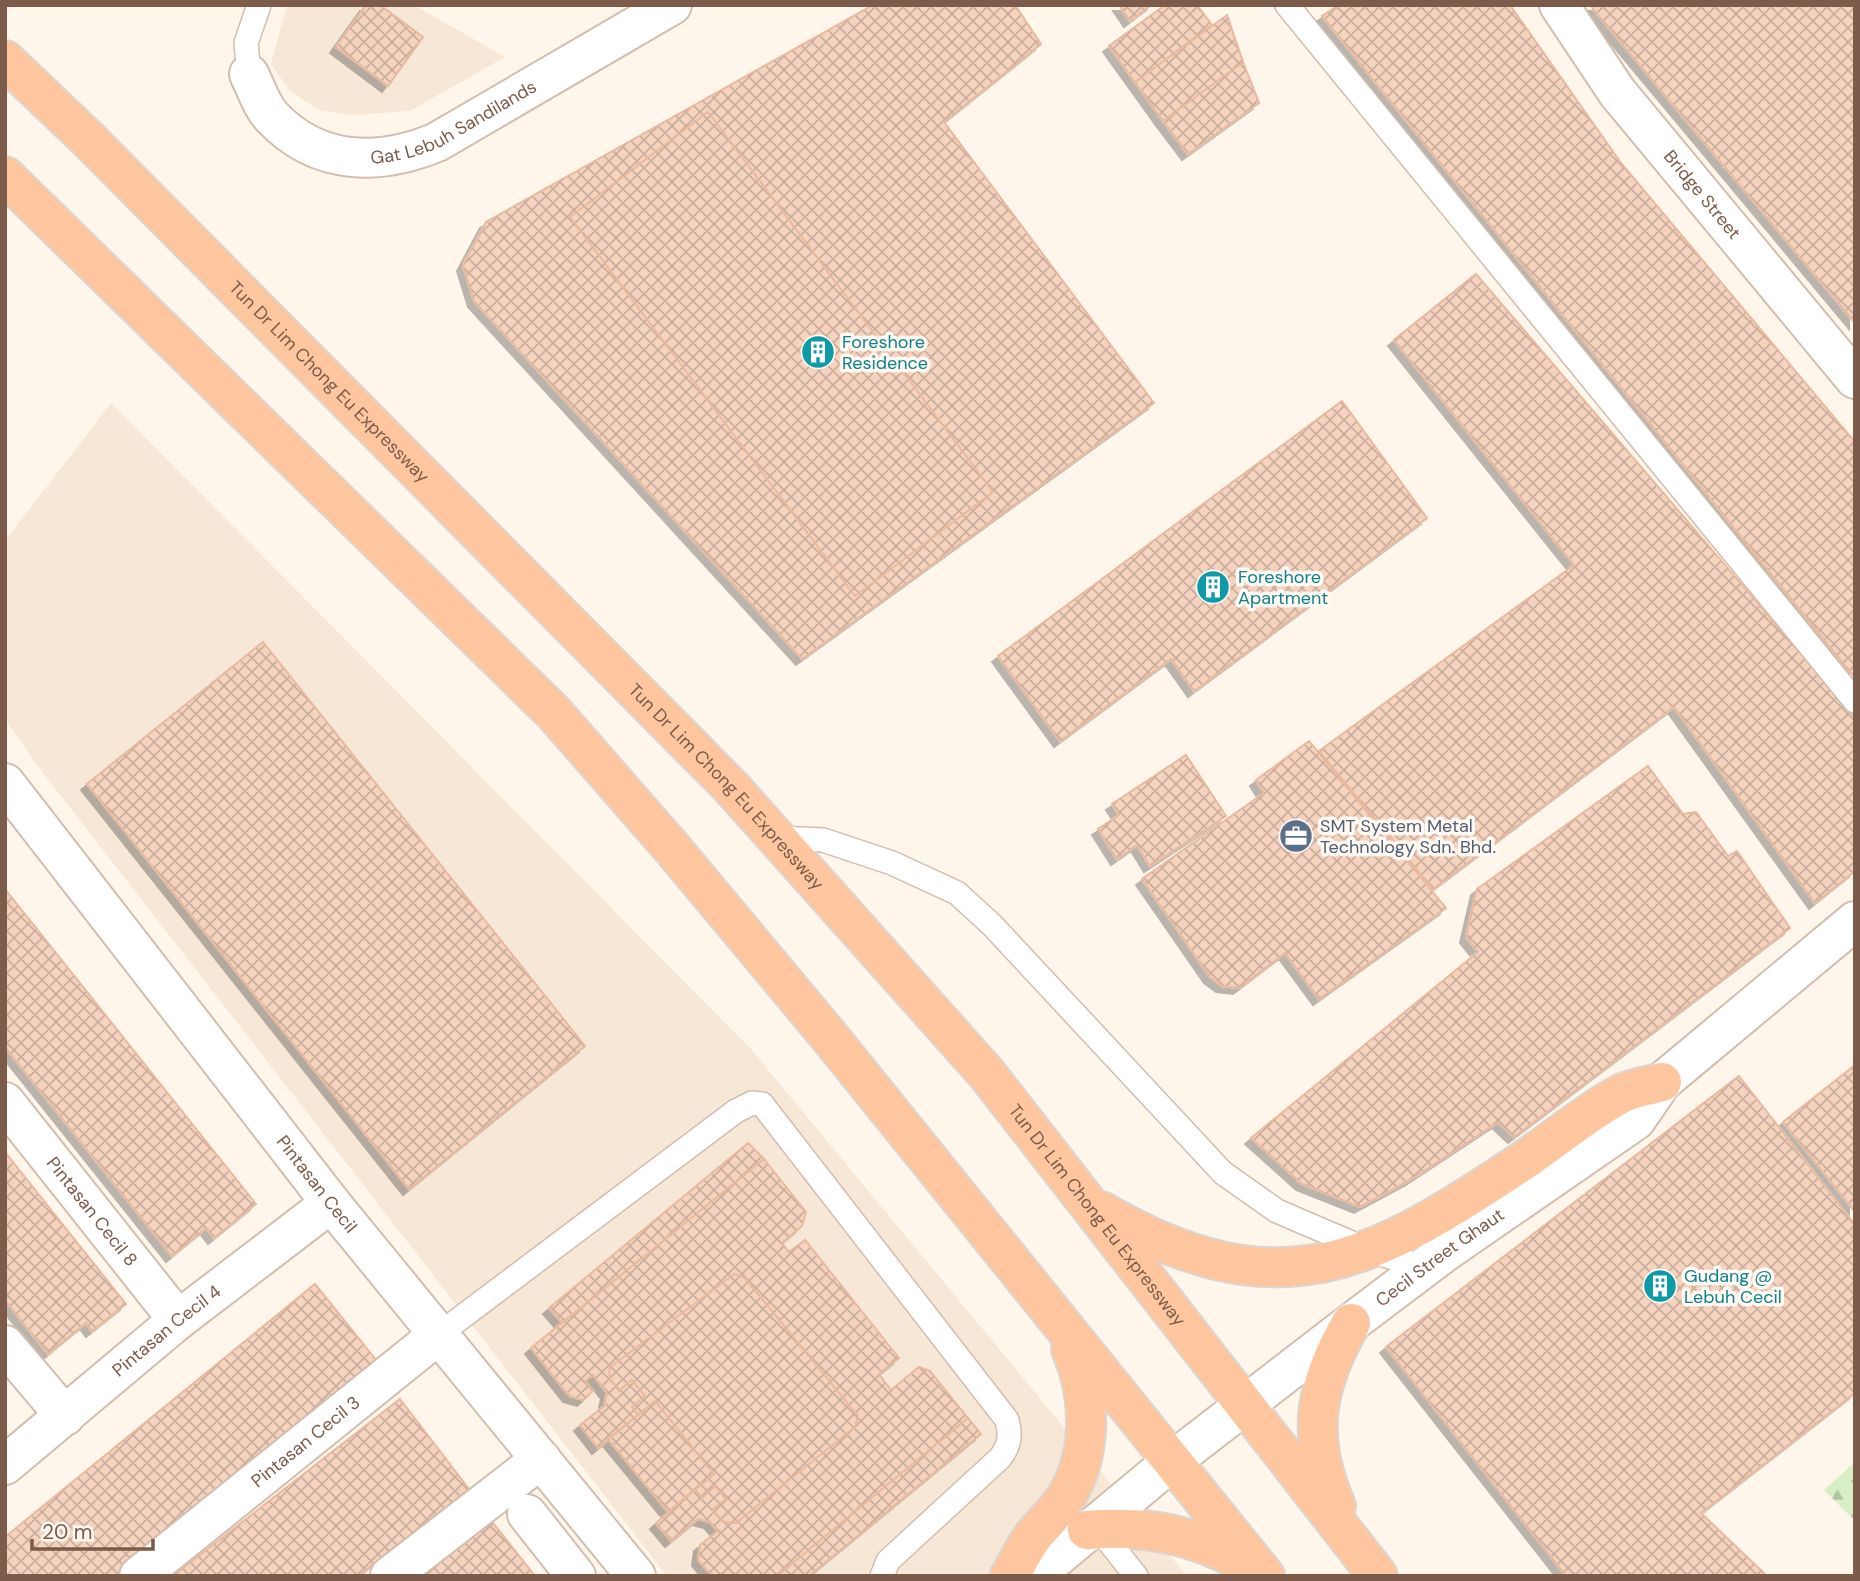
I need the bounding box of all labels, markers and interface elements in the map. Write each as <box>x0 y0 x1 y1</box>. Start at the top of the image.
street label: Gat Lebuh Sandilands <box>370 75 541 170</box>
street label: Bridge Street <box>1658 145 1746 244</box>
street label: Tun Dr Lim Chong Eu Expressway <box>224 276 435 488</box>
place label: Foreshore Residence <box>842 330 928 375</box>
building icon: Foreshore Residence <box>799 333 837 371</box>
place label: Foreshore Apartment <box>1238 565 1328 610</box>
building icon: Foreshore Apartment <box>1194 568 1232 606</box>
street label: Tun Dr Lim Chong Eu Expressway <box>623 678 829 895</box>
place label: SMT System Metal Technology Sdn. Bhd. <box>1320 814 1496 859</box>
office icon: SMT System Metal Technology Sdn. Bhd. <box>1277 817 1315 855</box>
street label: Tun Dr Lim Chong Eu Expressway <box>1003 1099 1191 1331</box>
street label: Pintasan Cecil <box>271 1130 363 1238</box>
street label: Pintasan Cecil 8 <box>41 1152 143 1271</box>
street label: Cecil Street Ghaut <box>1371 1203 1509 1312</box>
place label: Gudang @ Lebuh Cecil <box>1684 1264 1782 1309</box>
building icon: Gudang @ Lebuh Cecil <box>1641 1267 1679 1305</box>
street label: Pintasan Cecil 4 <box>107 1279 226 1382</box>
street label: Pintasan Cecil 3 <box>246 1391 365 1493</box>
scale bar <box>32 1508 152 1552</box>
text: 20 m <box>42 1518 93 1546</box>

